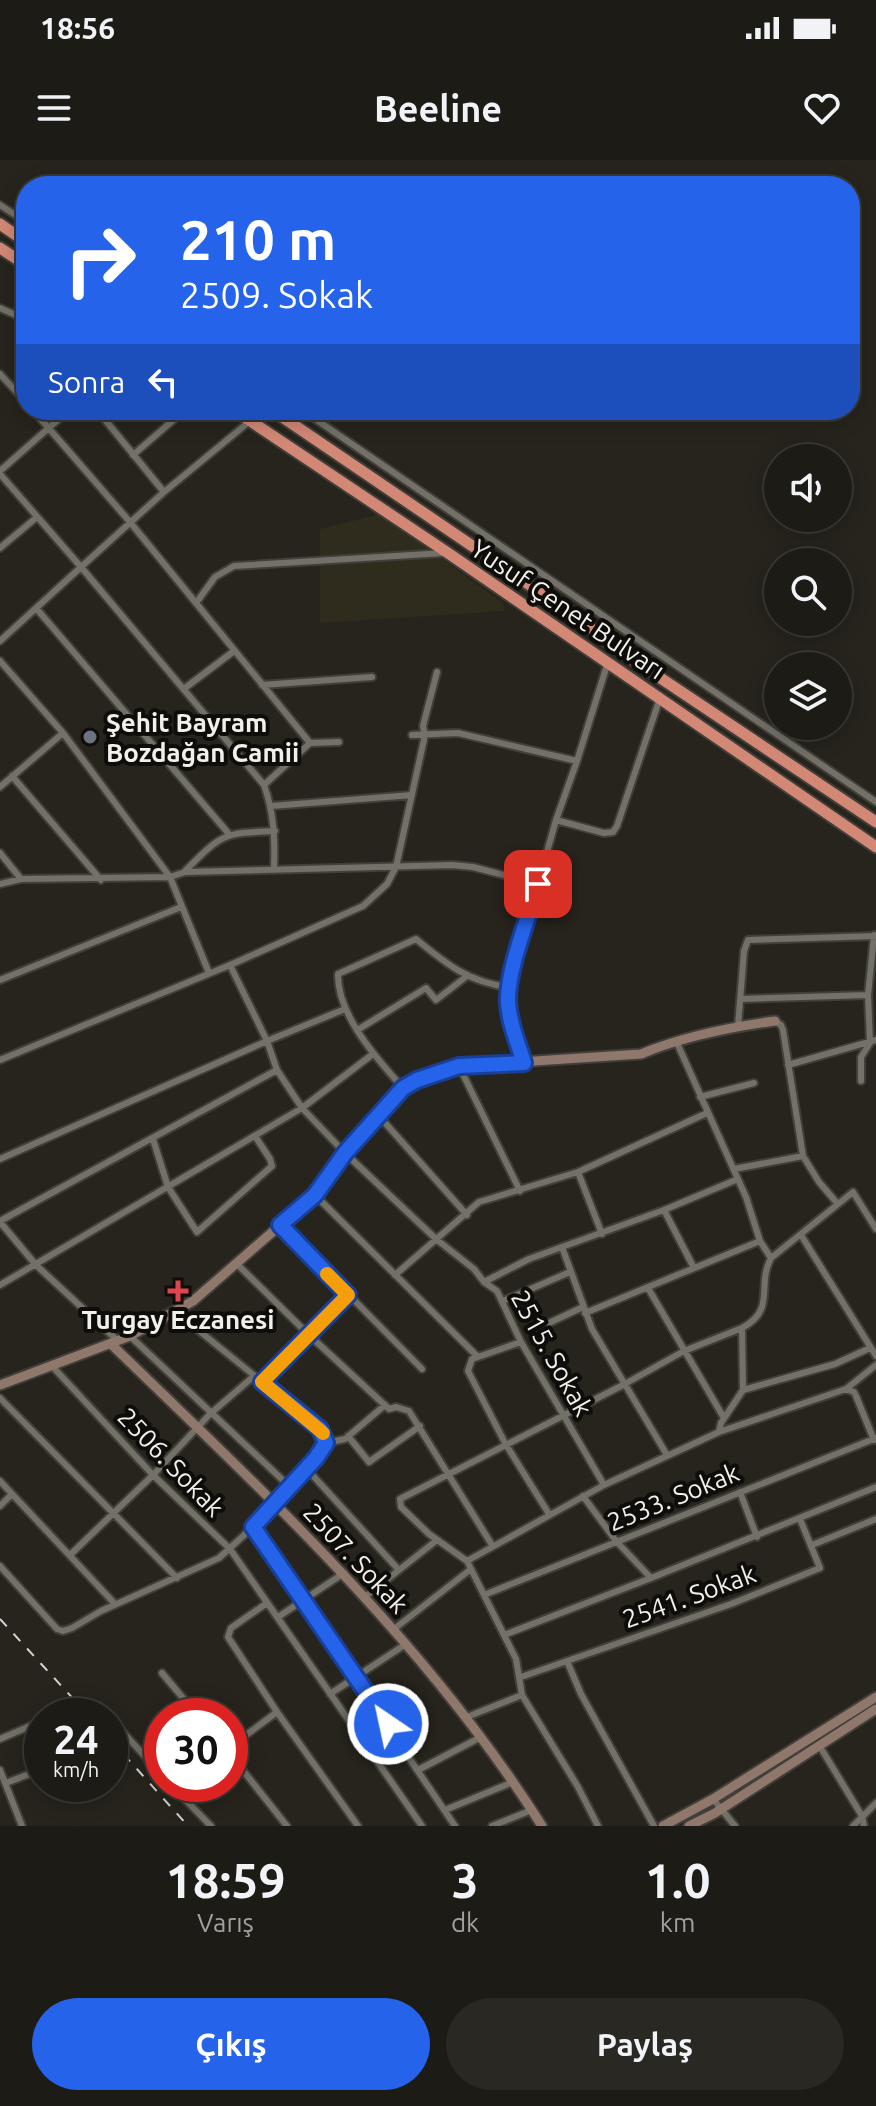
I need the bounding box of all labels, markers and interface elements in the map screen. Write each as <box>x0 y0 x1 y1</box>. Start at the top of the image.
text: 18:56 <box>40 11 115 45</box>
icon: menu <box>32 86 76 130</box>
icon: heart <box>800 86 844 130</box>
text: Beeline <box>374 88 502 129</box>
icon: right <box>48 208 152 312</box>
text: 210 m <box>180 208 336 271</box>
text: 2509. Sokak <box>180 274 373 315</box>
icon: left <box>141 360 185 404</box>
text: Sonra <box>48 365 125 399</box>
map controls <box>764 444 852 740</box>
button: sound <box>764 444 852 532</box>
street label: Yusuf Çenet Bulvarı <box>466 533 670 685</box>
button: search <box>764 548 852 636</box>
button: layers <box>764 652 852 740</box>
place label: Şehit Bayram Bozdağan Camii <box>106 708 299 767</box>
marker: Şehit Bayram Bozdağan Camii <box>81 728 99 746</box>
pin <box>504 850 572 918</box>
icon: arrive <box>516 862 560 906</box>
marker: Turgay Eczanesi <box>169 1282 187 1300</box>
street label: 2515. Sokak <box>506 1285 598 1421</box>
place label: Turgay Eczanesi <box>81 1305 275 1334</box>
street label: 2506. Sokak <box>112 1402 230 1522</box>
street label: 2533. Sokak <box>603 1457 743 1537</box>
street label: 2507. Sokak <box>298 1497 414 1619</box>
street label: 2541. Sokak <box>619 1559 759 1633</box>
position arrow <box>346 1682 430 1766</box>
speed limit sign: 30 <box>144 1698 248 1802</box>
text: 24 <box>53 1717 99 1762</box>
text: km/h <box>53 1758 99 1781</box>
text: 18:59 <box>165 1853 286 1907</box>
text: 3 <box>452 1853 479 1907</box>
text: 1.0 <box>645 1853 711 1907</box>
text: Varış <box>197 1908 254 1937</box>
text: dk <box>451 1908 479 1937</box>
text: km <box>660 1908 695 1937</box>
button: Çıkış <box>32 1998 430 2090</box>
button: Paylaş <box>446 1998 844 2090</box>

